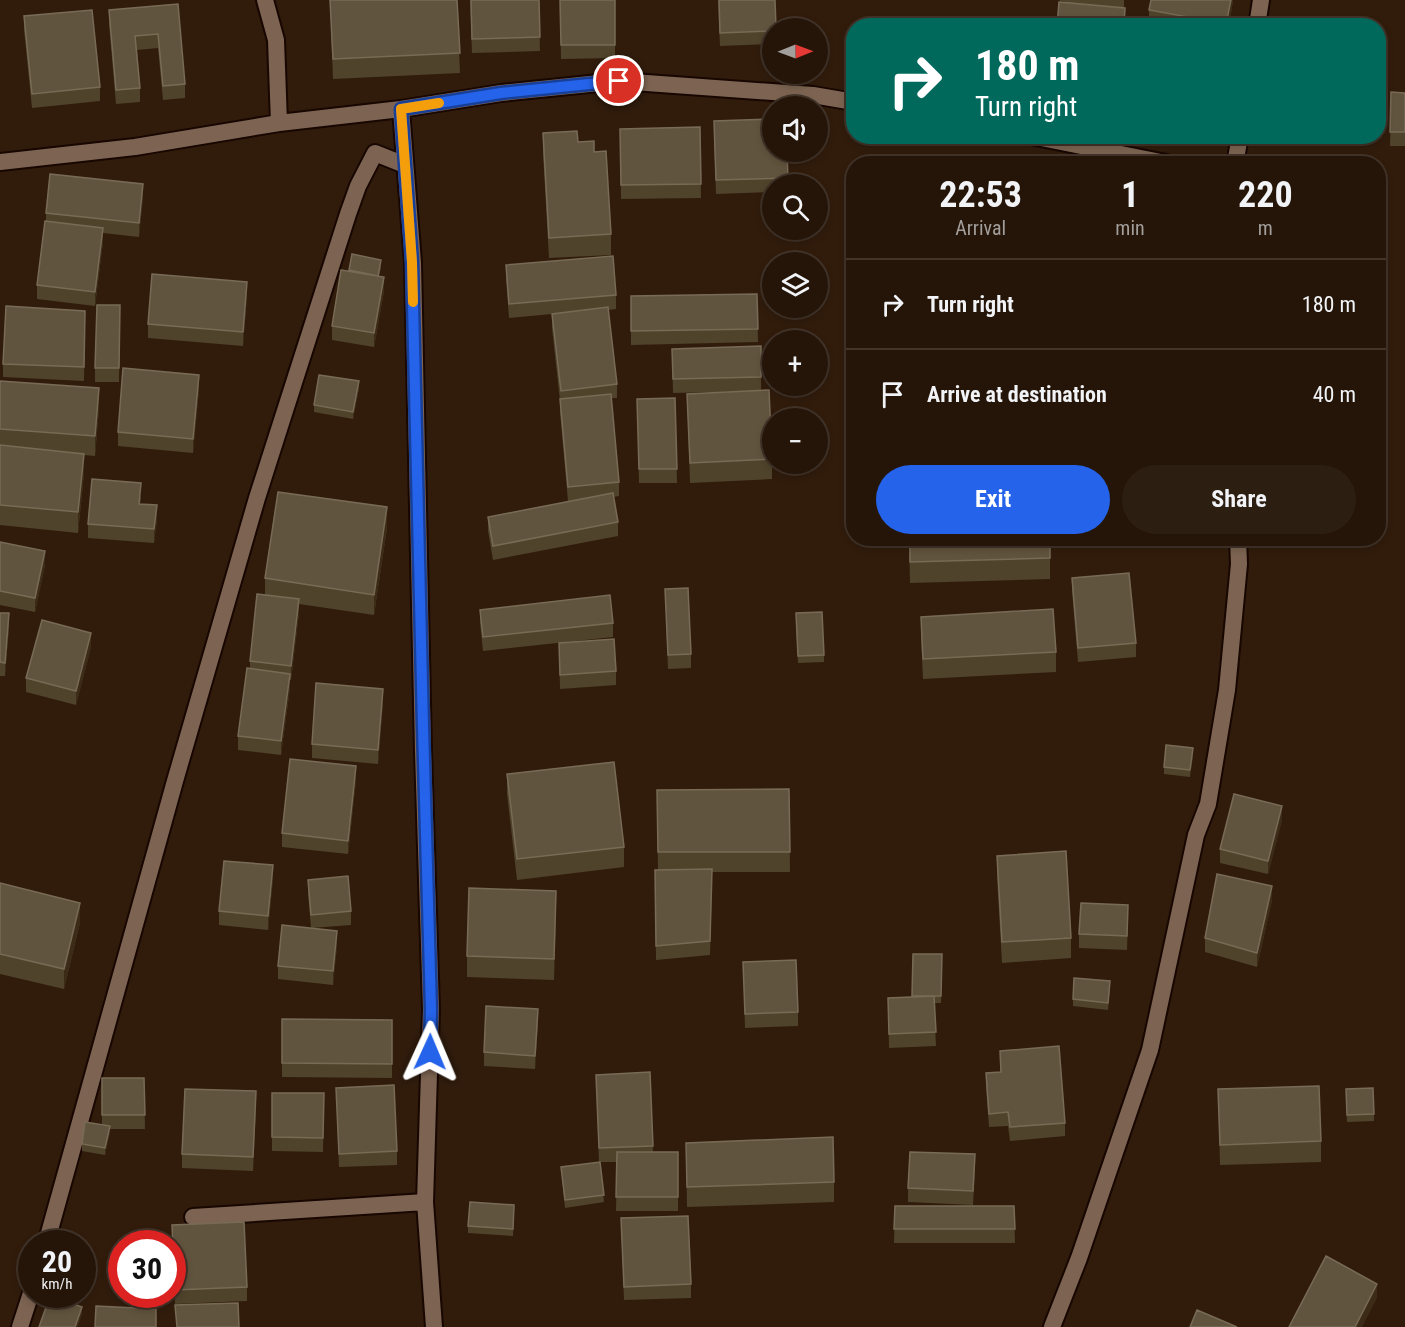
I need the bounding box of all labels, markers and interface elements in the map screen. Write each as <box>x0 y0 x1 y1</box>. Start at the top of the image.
north arrow <box>762 18 828 84</box>
map controls <box>762 18 828 474</box>
text: 180 m <box>975 41 1080 90</box>
icon: right <box>876 42 954 120</box>
pin <box>593 55 644 106</box>
icon: arrive <box>602 64 635 97</box>
text: Turn right <box>975 91 1077 123</box>
button: sound <box>762 96 828 162</box>
button: search <box>762 174 828 240</box>
text: 22:53 <box>939 174 1022 216</box>
text: 1 <box>1121 174 1139 216</box>
text: 220 <box>1238 174 1293 216</box>
text: Arrival <box>955 216 1006 240</box>
text: min <box>1115 216 1145 240</box>
text: m <box>1258 216 1273 240</box>
button: layers <box>762 252 828 318</box>
icon: right <box>876 288 909 321</box>
text: Turn right <box>927 292 1014 317</box>
text: 180 m <box>1302 292 1356 317</box>
button: + <box>762 330 828 396</box>
icon: arrive <box>876 378 909 411</box>
text: Arrive at destination <box>927 382 1107 407</box>
text: 40 m <box>1313 382 1356 407</box>
button: − <box>762 408 828 474</box>
button: Exit <box>876 465 1110 534</box>
button: Share <box>1122 465 1356 534</box>
position arrow <box>398 1020 462 1084</box>
speed limit sign: 30 <box>108 1230 186 1308</box>
text: 20 <box>42 1244 72 1279</box>
text: km/h <box>42 1275 72 1293</box>

